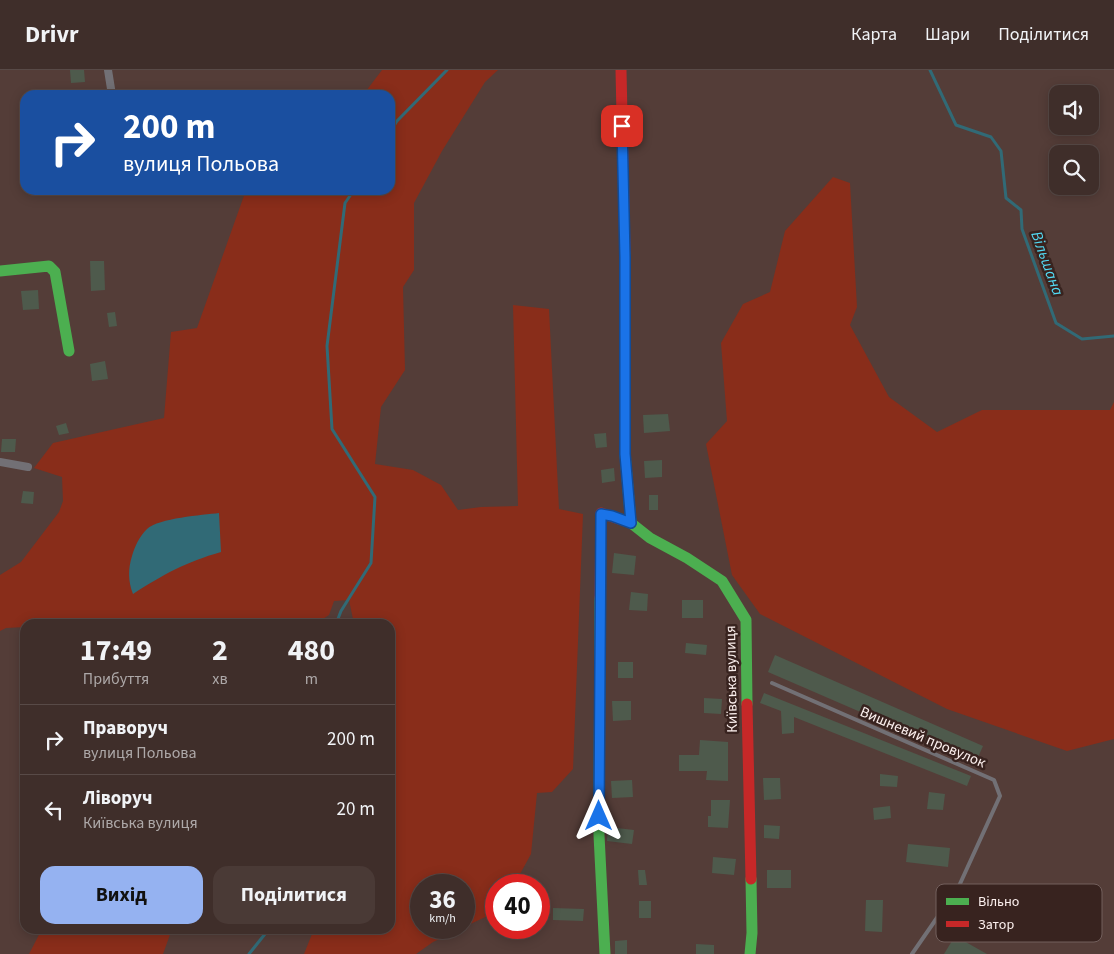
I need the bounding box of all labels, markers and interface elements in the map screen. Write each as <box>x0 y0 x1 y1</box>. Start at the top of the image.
text: Drivr <box>25 17 79 52</box>
text: Карта <box>851 22 897 47</box>
text: Шари <box>925 22 970 47</box>
text: Поділитися <box>998 22 1089 47</box>
map controls <box>1049 85 1099 195</box>
button: sound <box>1049 85 1099 135</box>
text: 200 m <box>123 102 215 152</box>
pin <box>601 105 643 147</box>
icon: right <box>40 110 105 175</box>
icon: arrive <box>608 112 636 140</box>
button: search <box>1049 145 1099 195</box>
text: вулиця Польова <box>123 148 279 180</box>
water label: Вільшана <box>1025 228 1069 299</box>
street label: Київська вулиця <box>720 625 743 733</box>
text: 17:49 <box>80 629 152 672</box>
text: 2 <box>212 629 228 672</box>
text: 480 <box>288 629 335 672</box>
text: Прибуття <box>83 668 149 690</box>
text: хв <box>212 668 228 690</box>
text: m <box>305 668 318 690</box>
street label: Вишневий провулок <box>857 701 989 774</box>
text: Праворуч <box>83 715 168 742</box>
icon: right <box>40 726 68 754</box>
text: 200 m <box>327 726 375 753</box>
text: вулиця Польова <box>83 742 197 764</box>
text: Ліворуч <box>83 785 152 812</box>
position arrow <box>572 789 624 841</box>
icon: left <box>40 796 68 824</box>
text: 20 m <box>337 796 375 823</box>
text: Київська вулиця <box>83 812 198 834</box>
button: Вихід <box>40 866 203 924</box>
button: Поділитися <box>213 866 375 924</box>
speed limit sign: 40 <box>485 874 550 939</box>
text: 36 <box>429 882 456 918</box>
legend <box>936 884 1102 942</box>
text: Вільно <box>978 892 1019 912</box>
text: km/h <box>429 910 456 927</box>
text: Затор <box>978 915 1014 935</box>

